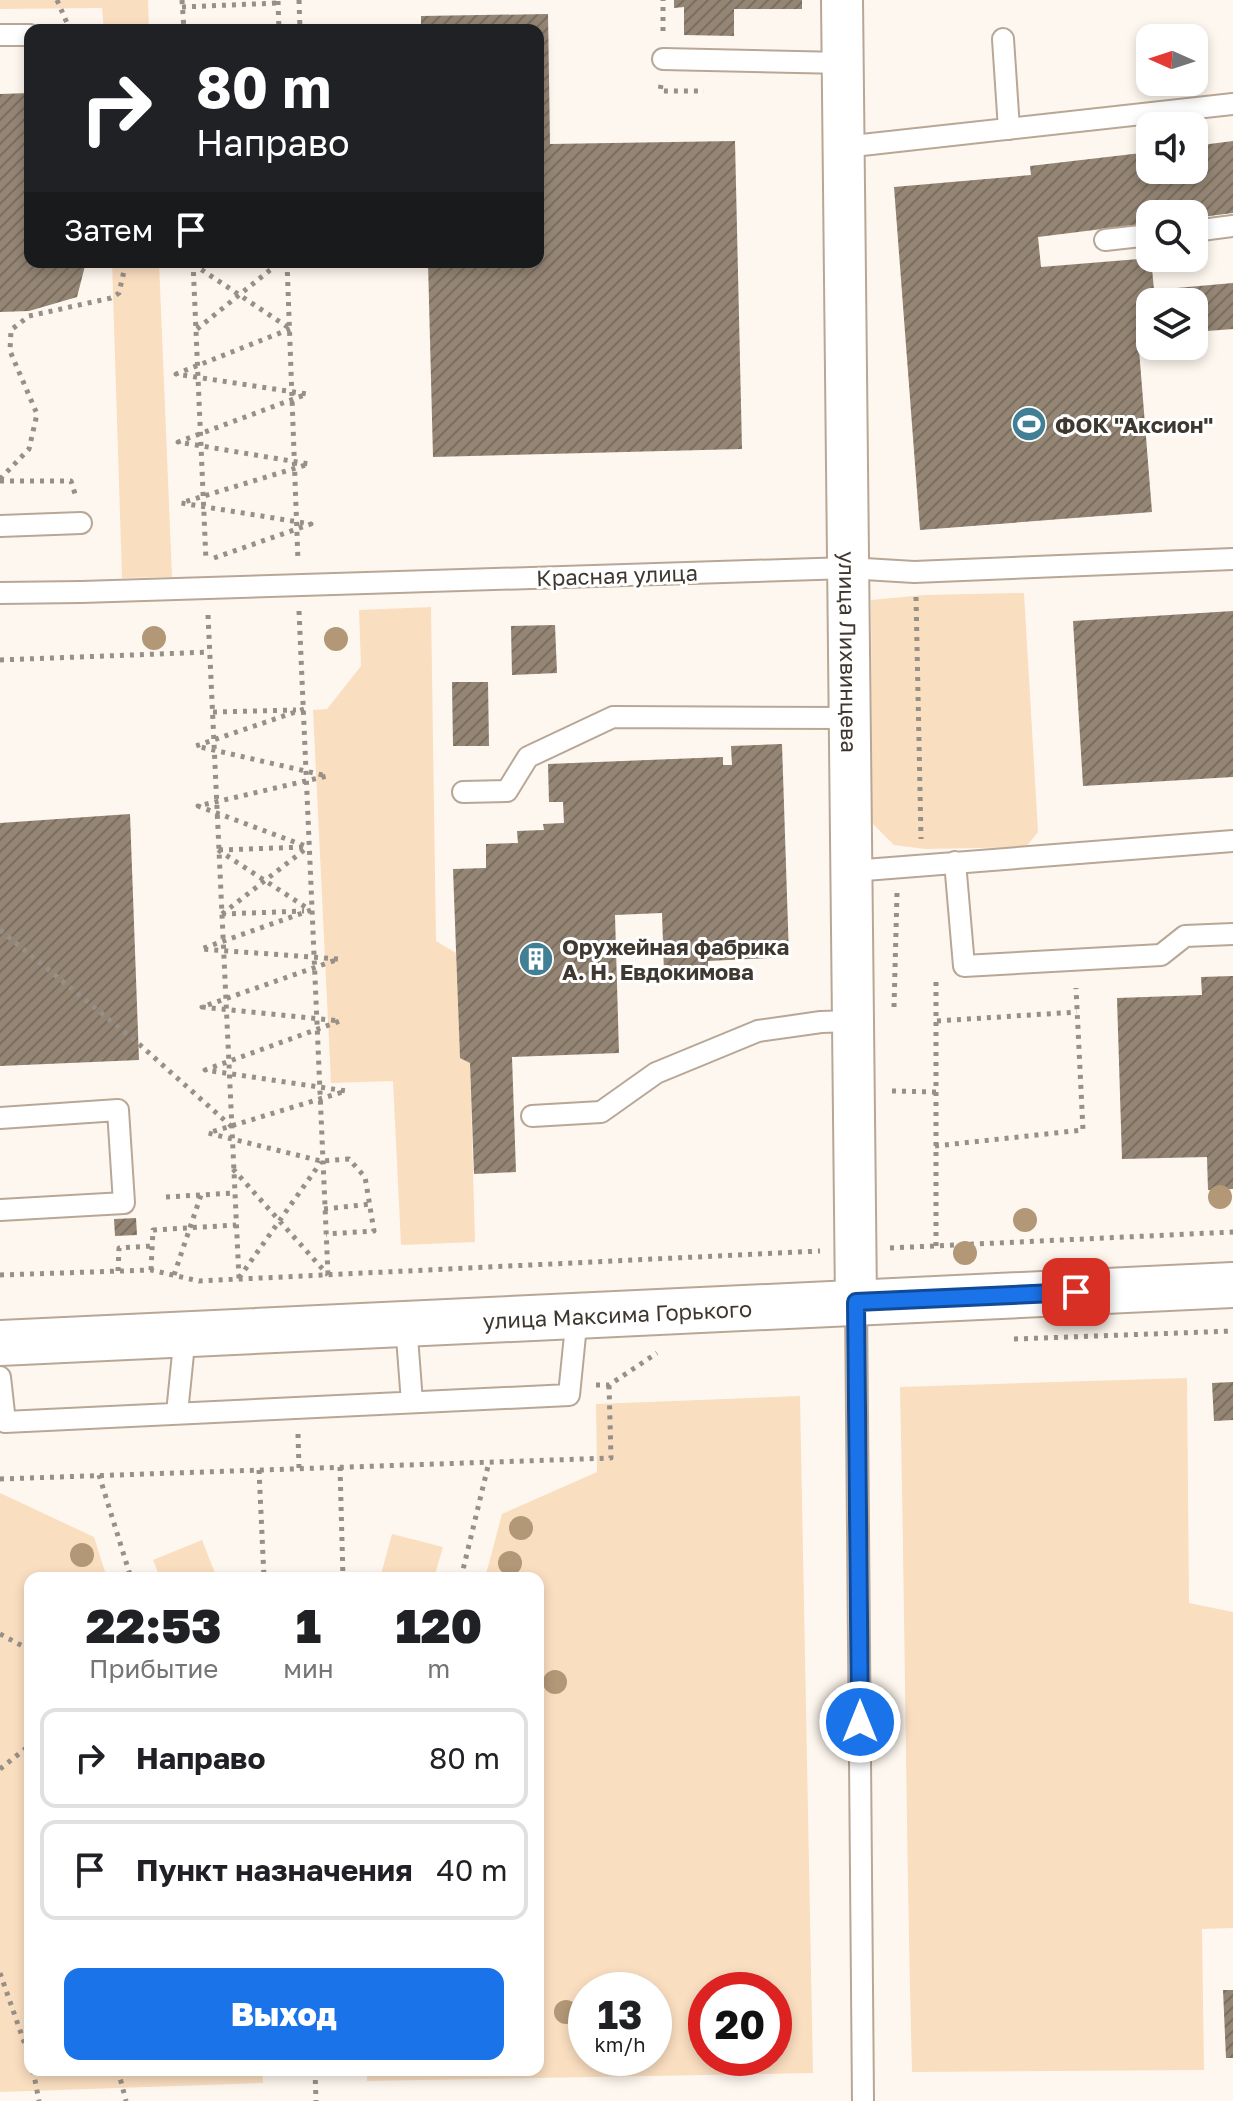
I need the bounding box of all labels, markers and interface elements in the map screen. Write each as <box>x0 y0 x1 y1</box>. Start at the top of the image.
north arrow <box>1136 24 1208 96</box>
map controls <box>1136 24 1208 360</box>
text: 80 m <box>196 53 331 120</box>
icon: right <box>64 56 168 160</box>
button: sound <box>1136 112 1208 184</box>
text: Направо <box>196 121 350 164</box>
button: search <box>1136 200 1208 272</box>
icon: arrive <box>169 208 213 252</box>
text: Затем <box>64 212 153 248</box>
button: layers <box>1136 288 1208 360</box>
sports icon: ФОК "Аксион" <box>1010 405 1048 443</box>
place label: ФОК "Аксион" <box>1055 411 1213 438</box>
street label: улица Лихвинцева <box>834 551 864 753</box>
street label: Красная улица <box>536 559 698 591</box>
place label: Оружейная фабрика А. Н. Евдокимова <box>562 933 789 985</box>
building icon: Оружейная фабрика А. Н. Евдокимова <box>517 940 555 978</box>
pin <box>1042 1258 1110 1326</box>
icon: arrive <box>1054 1270 1098 1314</box>
street label: улица Максима Горького <box>482 1294 753 1334</box>
text: 22:53 <box>86 1596 222 1654</box>
text: 1 <box>296 1596 321 1654</box>
text: 120 <box>395 1596 482 1654</box>
text: Прибытие <box>89 1653 218 1684</box>
text: мин <box>283 1653 334 1684</box>
text: m <box>427 1653 450 1684</box>
position arrow <box>818 1680 902 1764</box>
icon: right <box>68 1736 112 1780</box>
text: Направо <box>136 1740 265 1776</box>
text: 80 m <box>429 1740 500 1776</box>
icon: arrive <box>68 1848 112 1892</box>
text: Пункт назначения <box>136 1852 413 1888</box>
text: 40 m <box>437 1852 507 1888</box>
button: Выход <box>64 1968 504 2060</box>
speed limit sign: 20 <box>688 1972 792 2076</box>
text: 13 <box>598 1990 643 2038</box>
text: km/h <box>595 2032 645 2056</box>

